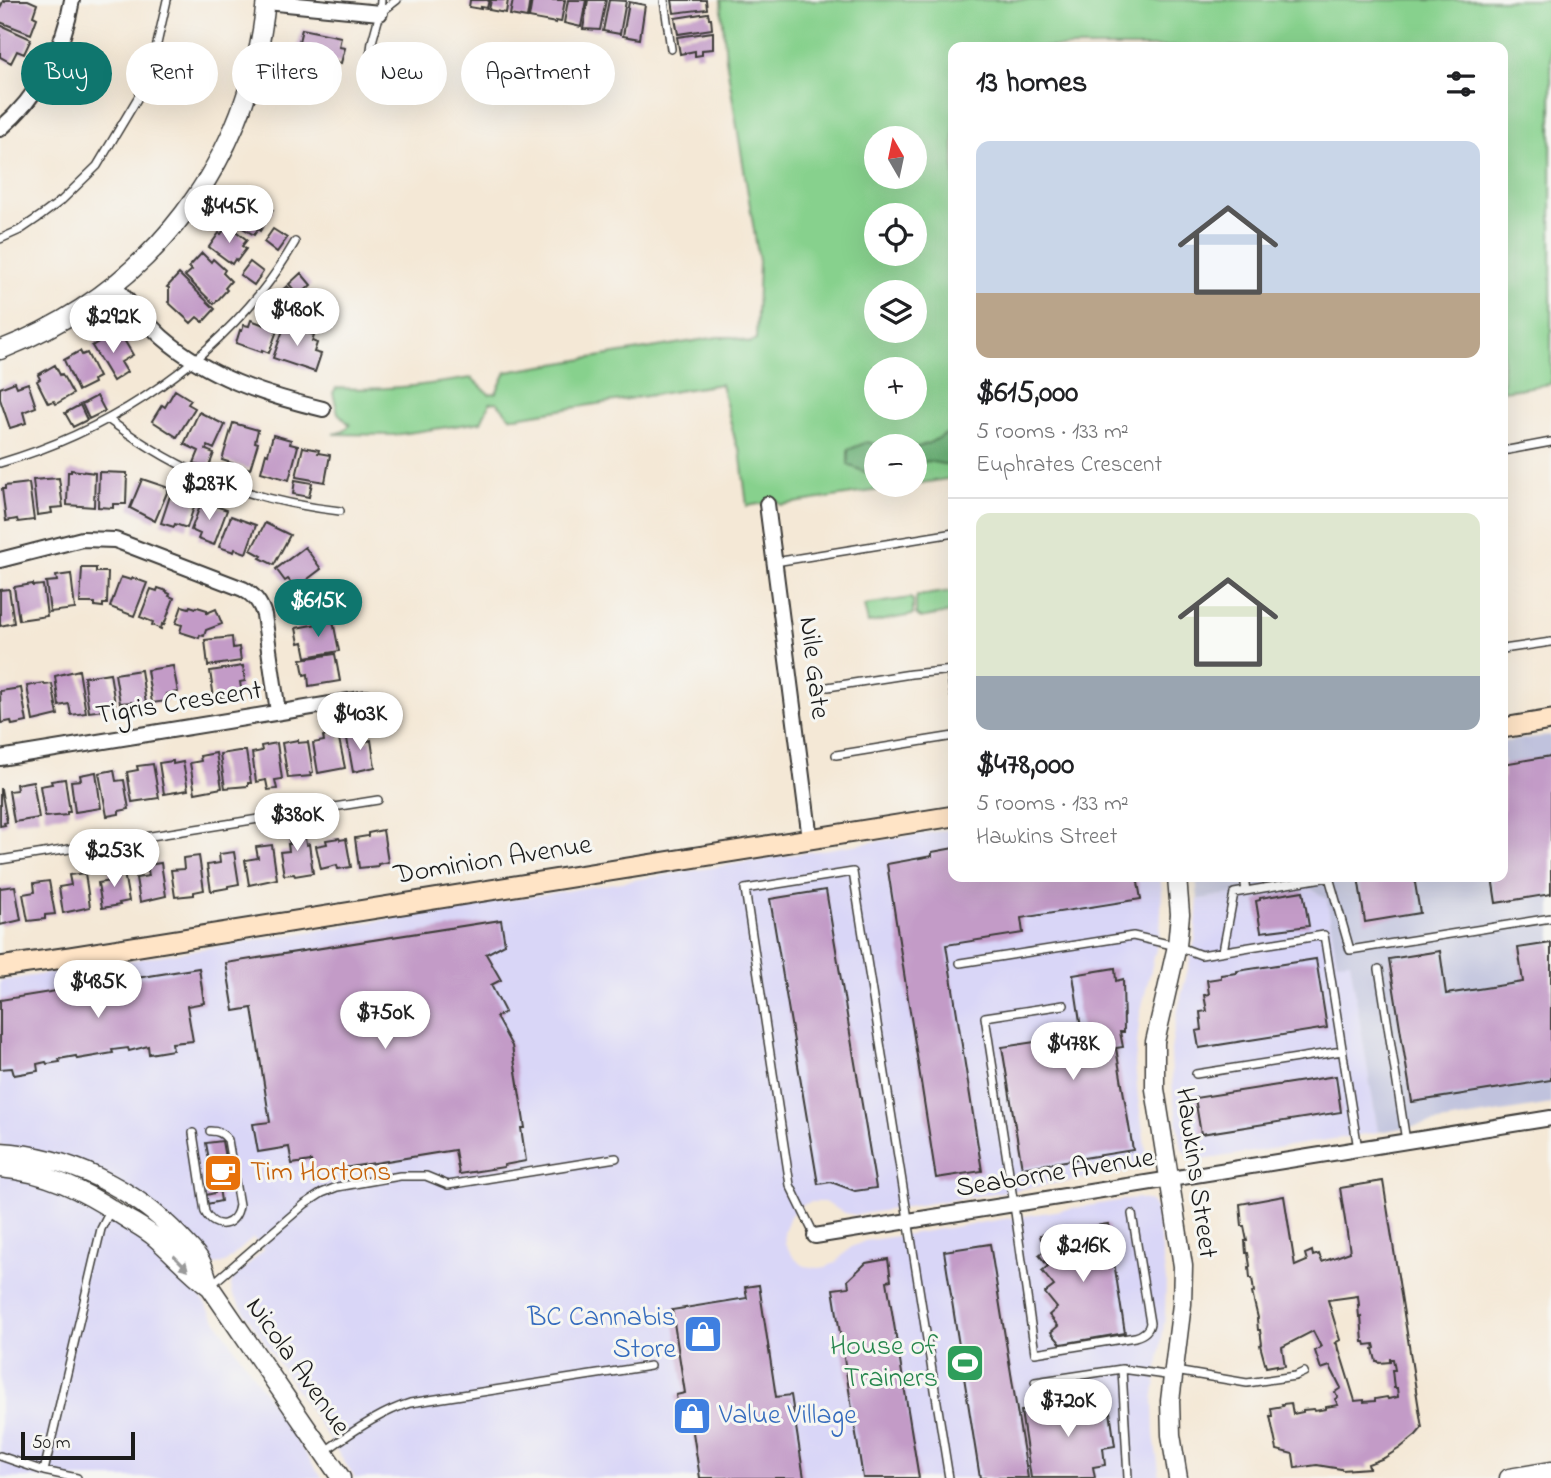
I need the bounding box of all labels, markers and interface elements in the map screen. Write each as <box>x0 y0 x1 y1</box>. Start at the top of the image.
chip: Buy <box>21 42 112 105</box>
chip: Rent <box>126 42 218 105</box>
chip: Filters <box>232 42 342 105</box>
chip: New <box>356 42 447 105</box>
chip: Apartment <box>461 42 615 105</box>
text: 13 homes <box>976 62 1087 106</box>
icon: filters <box>1442 65 1480 103</box>
north arrow <box>864 126 928 189</box>
map controls <box>864 126 927 497</box>
pin: $445K <box>180 186 278 245</box>
icon: home <box>1165 187 1291 313</box>
text: $445K <box>200 191 258 224</box>
button: locate <box>864 203 927 266</box>
button: layers <box>864 280 927 343</box>
pin: $480K <box>248 288 346 348</box>
text: $480K <box>270 294 324 327</box>
pin: $292K <box>64 296 162 355</box>
text: $292K <box>86 301 140 334</box>
button: + <box>864 357 927 420</box>
text: $615,000 <box>976 372 1078 416</box>
text: 5 rooms · 133 m² <box>976 416 1129 449</box>
button: − <box>864 434 927 497</box>
text: Euphrates Crescent <box>976 449 1162 482</box>
pin: $287K <box>160 462 258 522</box>
text: $287K <box>182 468 236 501</box>
icon: home <box>1165 559 1291 685</box>
pin: $615K <box>269 580 367 639</box>
text: $615K <box>290 585 346 618</box>
street label: Nile Gate <box>786 614 840 722</box>
street label: Tigris Crescent <box>93 671 265 737</box>
pin: $403K <box>311 692 409 752</box>
text: $403K <box>333 698 387 731</box>
text: $478,000 <box>976 744 1074 788</box>
text: 5 rooms · 133 m² <box>976 788 1129 821</box>
pin: $380K <box>248 794 346 853</box>
text: $380K <box>270 799 324 832</box>
text: Hawkins Street <box>976 821 1117 854</box>
street label: Dominion Avenue <box>390 825 595 897</box>
pin: $253K <box>65 830 163 889</box>
text: $253K <box>84 835 144 868</box>
pin: $485K <box>49 960 147 1020</box>
text: $485K <box>70 966 126 999</box>
pin: $750K <box>336 992 434 1051</box>
text: $750K <box>356 997 414 1030</box>
pin: $478K <box>1024 1023 1122 1082</box>
text: $478K <box>1047 1028 1099 1061</box>
street label: Hawkins Street <box>1163 1085 1227 1261</box>
street label: Seaborne Avenue <box>953 1138 1158 1210</box>
cafe icon: Tim Hortons <box>202 1152 244 1194</box>
place label: Tim Hortons <box>250 1153 391 1194</box>
pin: $216K <box>1034 1224 1132 1284</box>
text: $216K <box>1056 1230 1110 1263</box>
one-way arrow <box>173 1254 189 1271</box>
street label: Nicola Avenue <box>234 1289 360 1445</box>
place label: BC Cannabis Store <box>526 1298 676 1371</box>
shop icon: BC Cannabis Store <box>682 1313 724 1355</box>
place label: House of Trainers <box>830 1327 938 1400</box>
sports icon: House of Trainers <box>944 1342 986 1384</box>
pin: $720K <box>1019 1380 1117 1439</box>
text: $720K <box>1040 1385 1096 1418</box>
shop icon: Value Village <box>671 1395 713 1437</box>
place label: Value Village <box>718 1396 857 1437</box>
scale bar <box>21 1429 135 1461</box>
text: 50 m <box>32 1430 71 1457</box>

